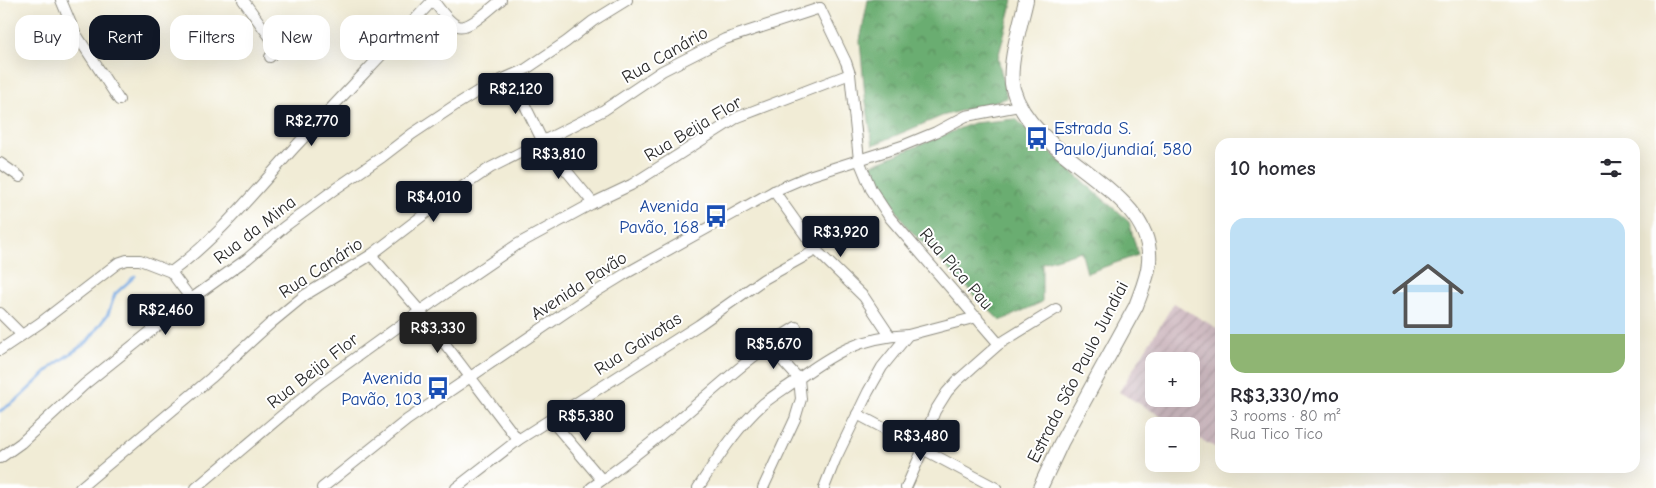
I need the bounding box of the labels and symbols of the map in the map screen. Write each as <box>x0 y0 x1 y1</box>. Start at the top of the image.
street label: Rua Canário <box>618 22 712 88</box>
pin: R$2,120 <box>470 72 562 115</box>
street label: Rua Beija Flor <box>640 91 746 166</box>
pin: R$2,770 <box>266 104 358 147</box>
place label: Estrada S. Paulo/jundiaí, 580 <box>1054 118 1193 160</box>
bus stop icon: Estrada S. Paulo/jundiaí, 580 <box>1024 125 1050 151</box>
pin: R$3,810 <box>513 138 605 180</box>
pin: R$4,010 <box>388 180 480 223</box>
street label: Rua da Mina <box>210 191 300 269</box>
place label: Avenida Pavão, 168 <box>619 196 699 238</box>
bus stop icon: Avenida Pavão, 168 <box>703 203 729 229</box>
pin: R$3,920 <box>795 216 887 258</box>
street label: Rua Pica Pau <box>915 224 997 314</box>
street label: Rua Canário <box>275 233 367 303</box>
street label: Avenida Pavão <box>527 247 631 325</box>
street label: Estrada São Paulo Jundiai <box>1023 278 1133 466</box>
pin: R$2,460 <box>120 294 212 336</box>
street label: Rua Gaivotas <box>591 308 685 380</box>
pin: R$3,330 <box>392 312 484 354</box>
street label: Rua Beija Flor <box>263 328 363 413</box>
pin: R$5,670 <box>728 328 820 370</box>
place label: Avenida Pavão, 103 <box>341 368 422 410</box>
bus stop icon: Avenida Pavão, 103 <box>425 375 451 401</box>
pin: R$5,380 <box>540 400 632 442</box>
pin: R$3,480 <box>875 420 967 462</box>

